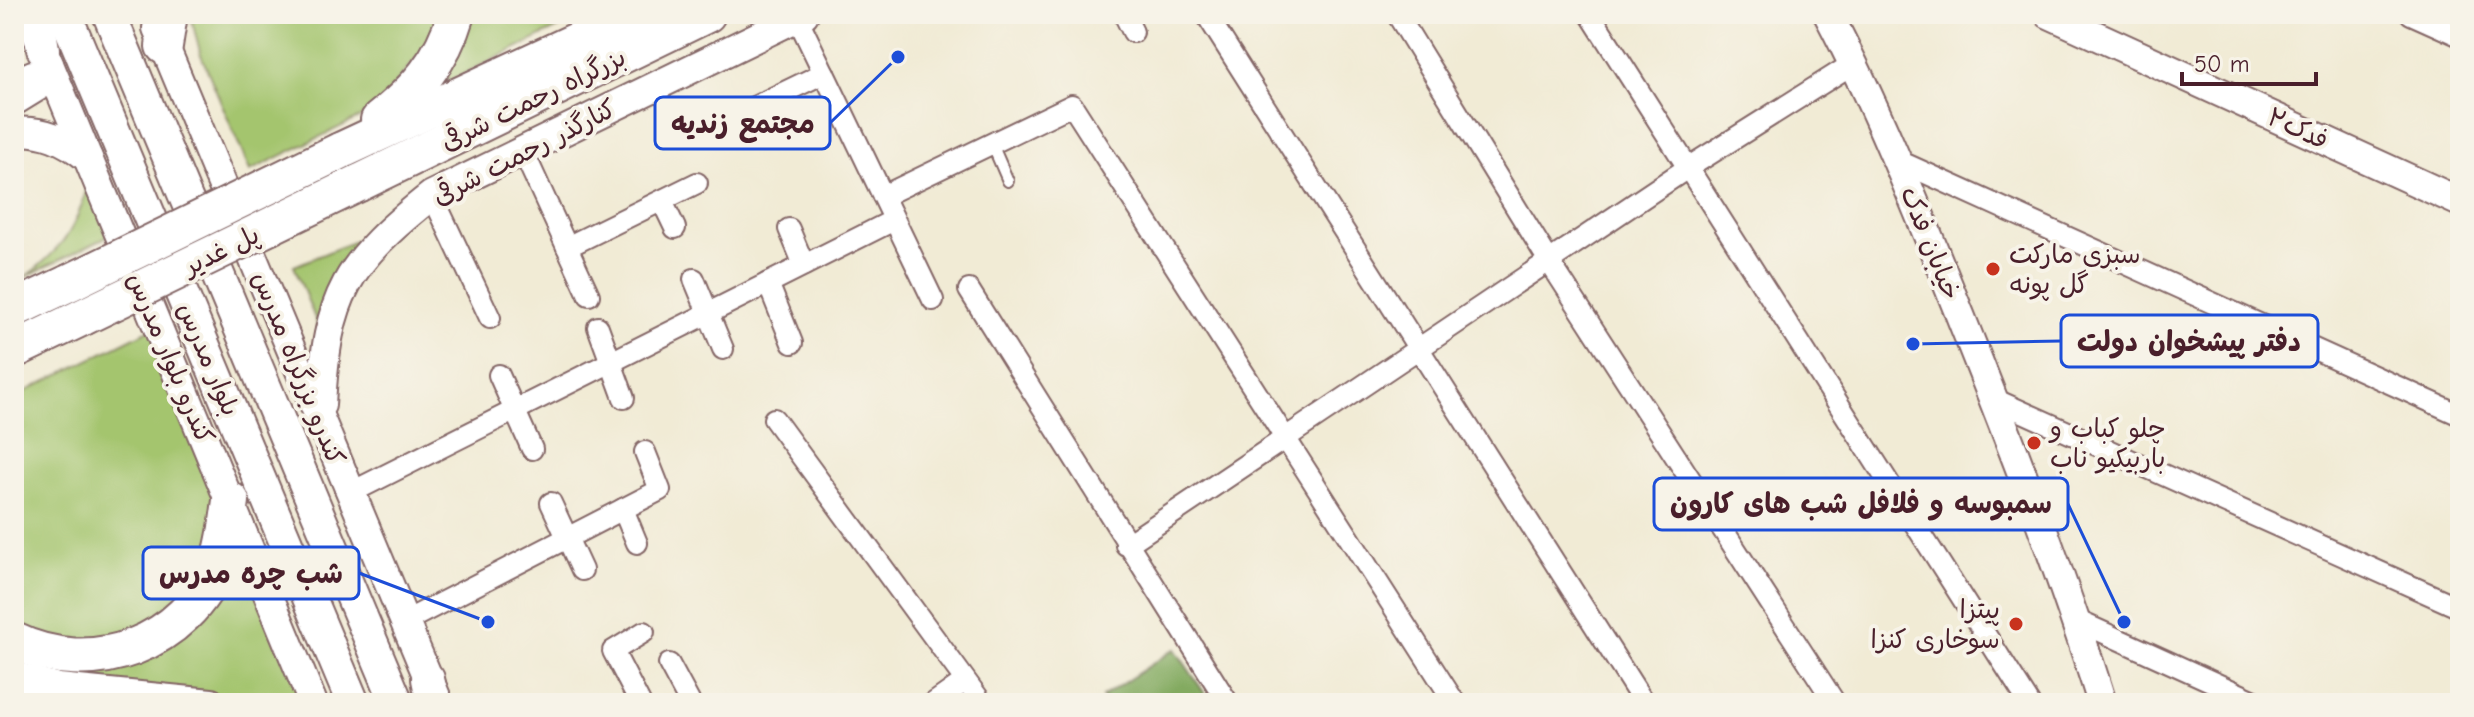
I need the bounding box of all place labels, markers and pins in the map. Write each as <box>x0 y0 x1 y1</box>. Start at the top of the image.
callout: مجتمع زندیه <box>655 97 830 149</box>
place label: سبزی مارکت گل پونه <box>2009 240 2141 301</box>
marker: سبزی مارکت گل پونه <box>1984 260 2002 278</box>
callout: دفتر پیشخوان دولت <box>2061 315 2318 367</box>
place label: چلو کباب و باربیکیو ناب <box>2048 414 2166 474</box>
marker: چلو کباب و باربیکیو ناب <box>2025 434 2043 452</box>
callout: سمبوسه و فلافل شب های کارون <box>1654 478 2068 530</box>
callout: شب چره مدرس <box>143 547 359 599</box>
place label: پيتزا سوخارى كنزا <box>1870 595 2000 655</box>
marker: پيتزا سوخارى كنزا <box>2007 615 2025 633</box>

